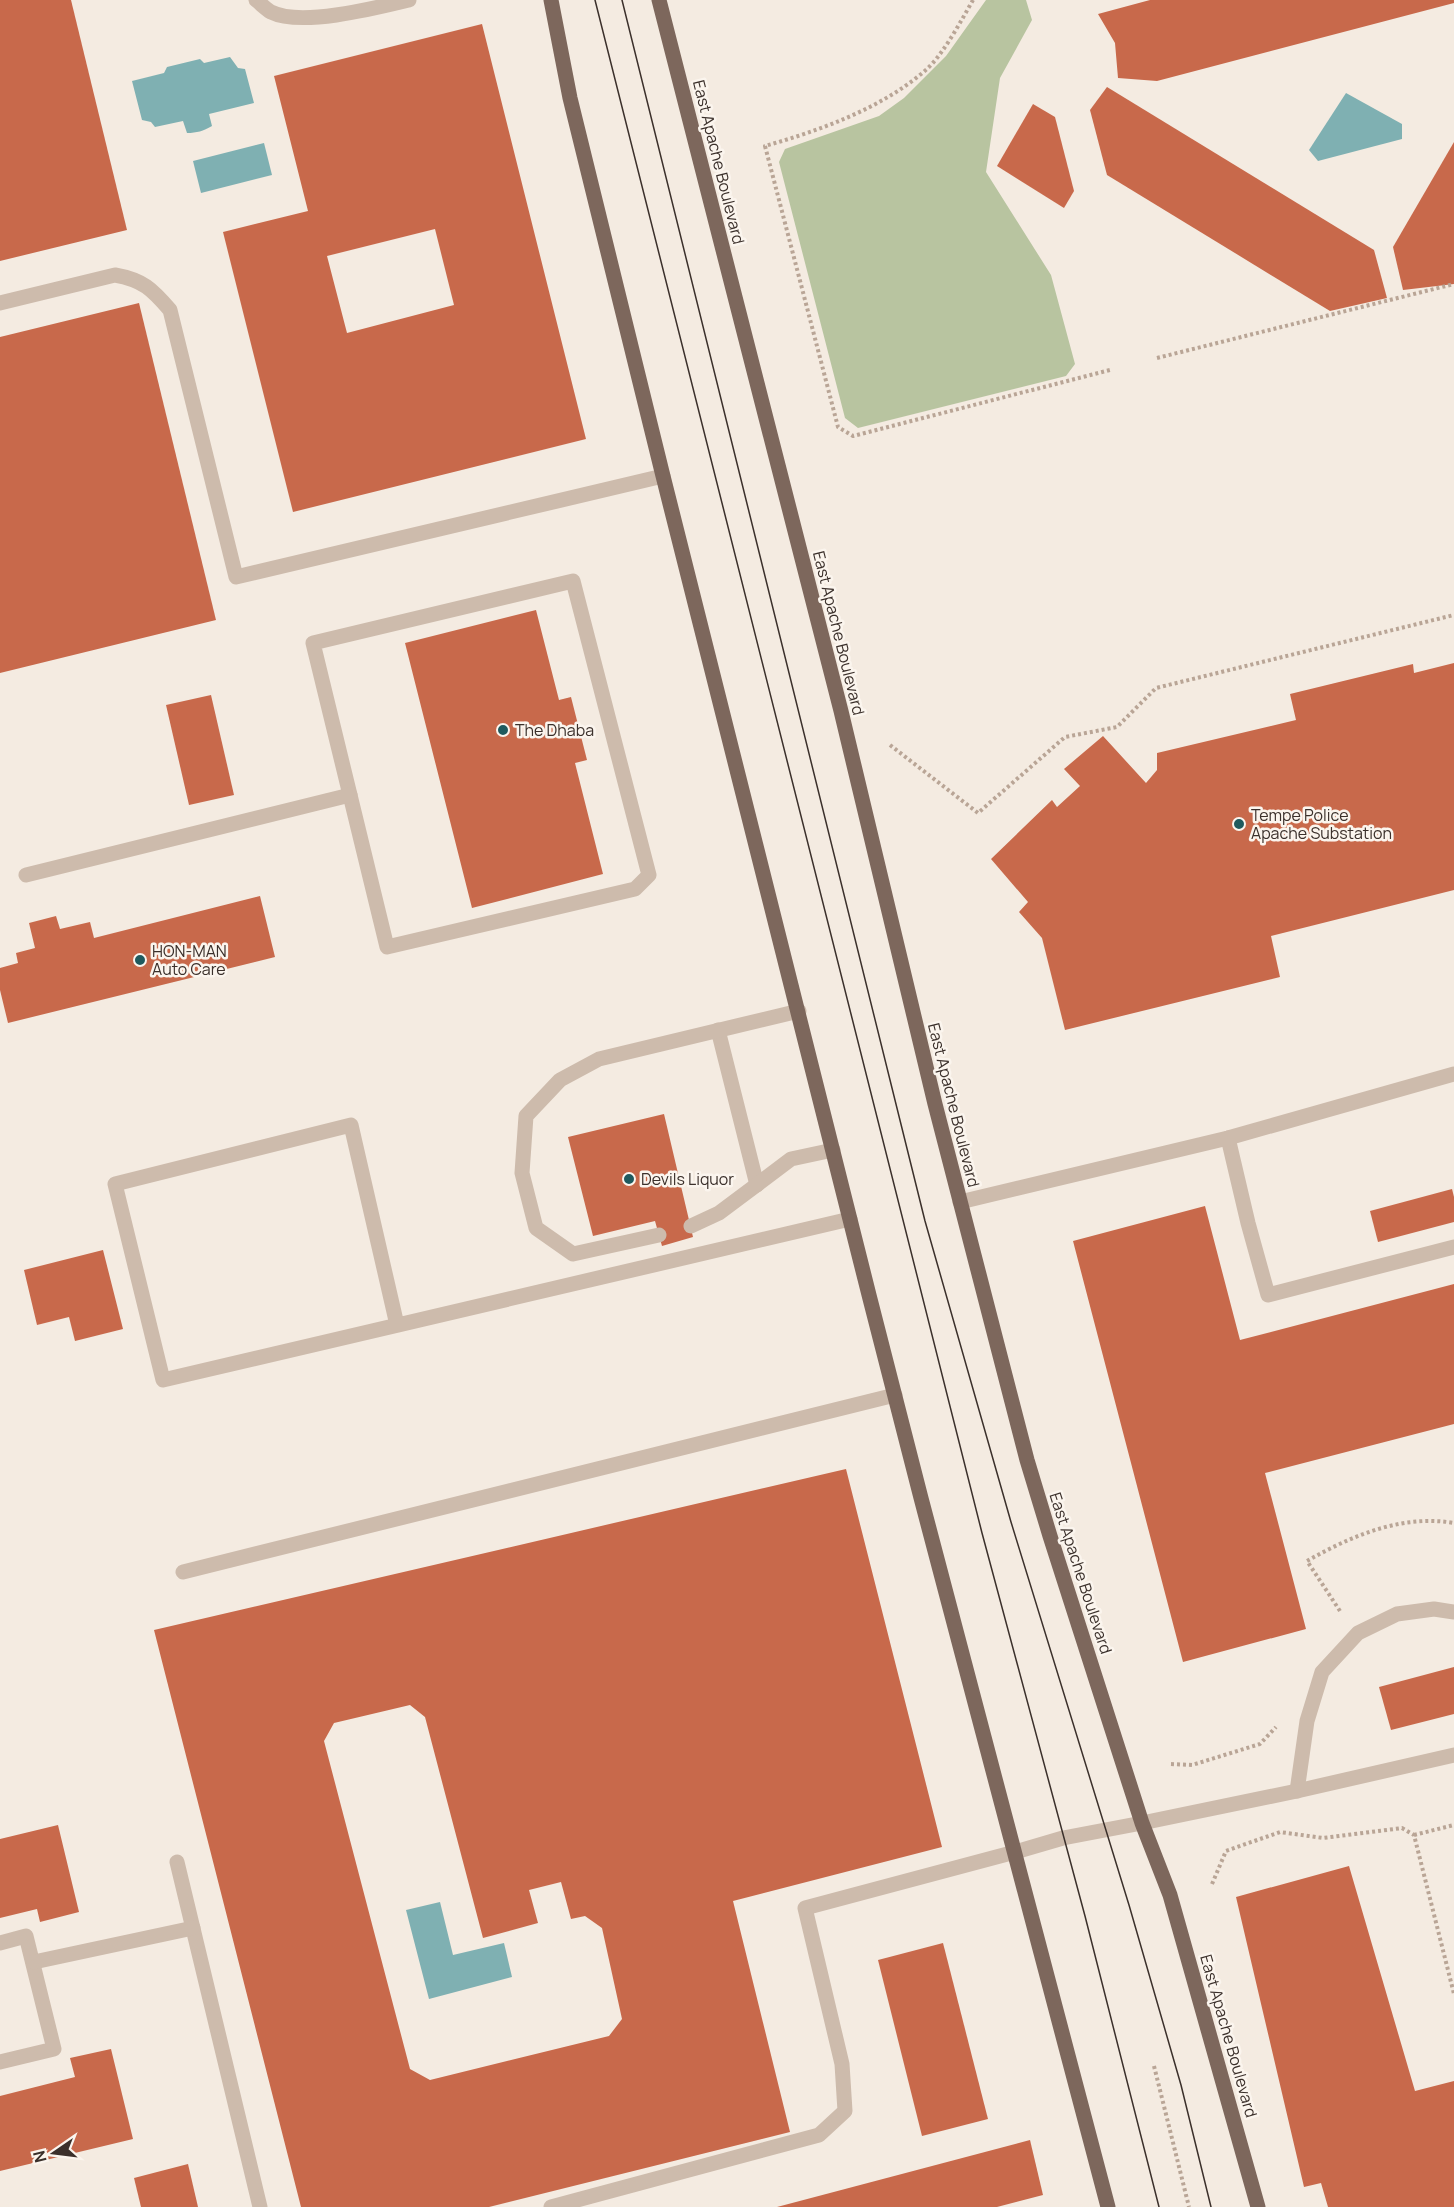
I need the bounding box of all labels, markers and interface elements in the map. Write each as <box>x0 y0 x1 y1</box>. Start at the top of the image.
street label: East Apache Boulevard <box>688 78 750 246</box>
street label: East Apache Boulevard <box>808 549 870 717</box>
place label: The Dhaba <box>515 719 594 741</box>
marker: The Dhaba <box>496 723 510 737</box>
place label: Tempe Police Apache Substation <box>1251 804 1392 844</box>
marker: Tempe Police Apache Substation <box>1232 817 1246 831</box>
place label: HON-MAN Auto Care <box>152 940 227 980</box>
marker: HON-MAN Auto Care <box>133 953 147 967</box>
street label: East Apache Boulevard <box>923 1021 985 1189</box>
place label: Devils Liquor <box>641 1168 734 1190</box>
marker: Devils Liquor <box>622 1172 636 1186</box>
street label: East Apache Boulevard <box>1044 1489 1118 1657</box>
street label: East Apache Boulevard <box>1195 1952 1263 2120</box>
north arrow <box>24 2123 84 2183</box>
text: N <box>27 2148 52 2165</box>

